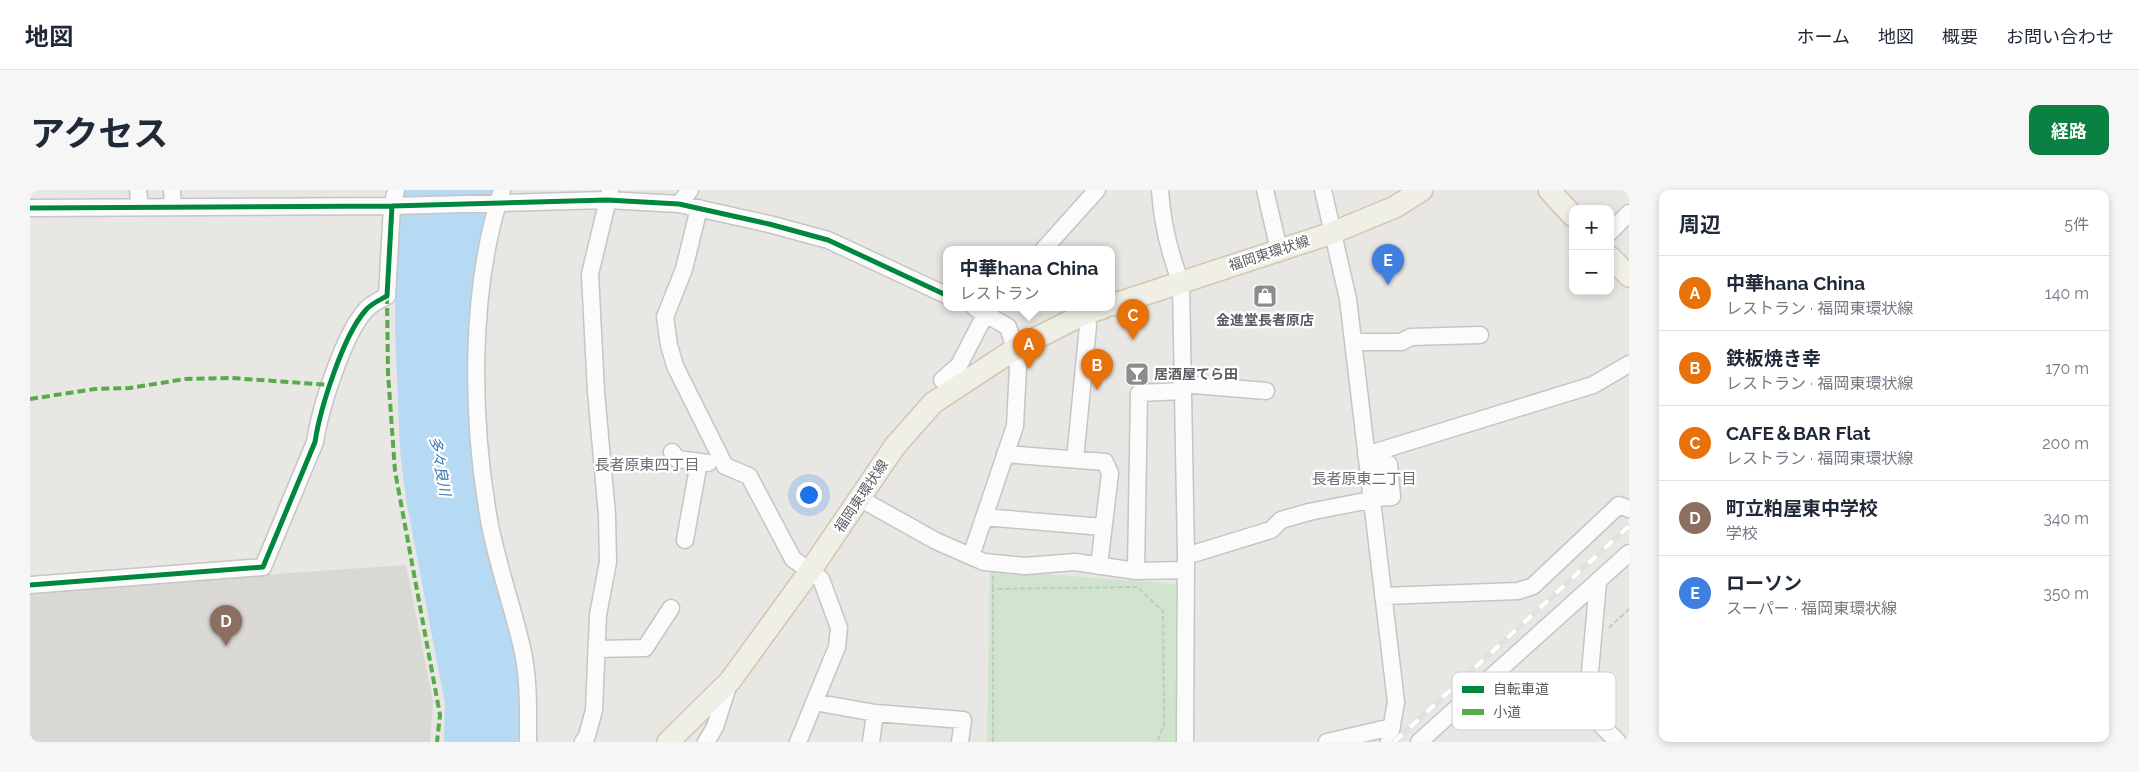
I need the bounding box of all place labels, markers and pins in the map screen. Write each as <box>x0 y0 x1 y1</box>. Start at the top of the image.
pin: E <box>1372 244 1404 285</box>
shop icon: 金進堂長者原店 <box>1252 283 1278 309</box>
pin: C <box>1117 299 1149 340</box>
place label: 金進堂長者原店 <box>1216 312 1314 328</box>
pin: A <box>1013 328 1045 369</box>
pin: B <box>1081 349 1113 390</box>
bar icon: 居酒屋てら田 <box>1124 361 1150 387</box>
place label: 居酒屋てら田 <box>1154 366 1238 382</box>
pin: D <box>210 605 242 646</box>

